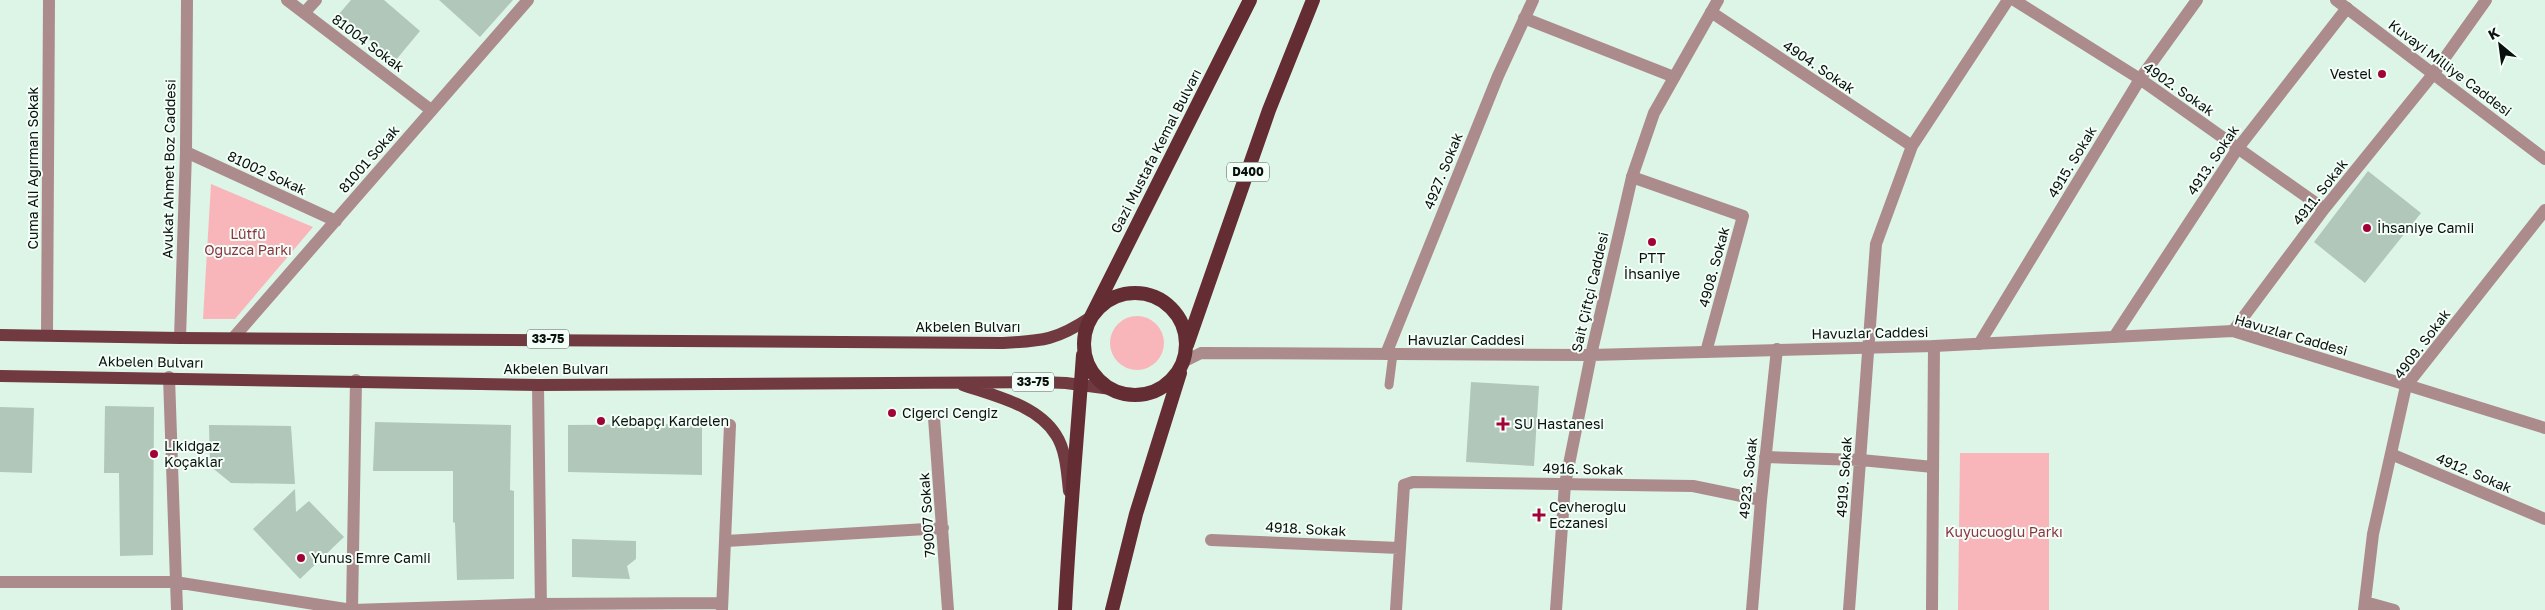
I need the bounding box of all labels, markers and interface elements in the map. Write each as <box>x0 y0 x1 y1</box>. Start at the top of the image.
street label: 81004 Sokak <box>329 10 408 75</box>
street label: Kuvayi Milliye Caddesi <box>2385 16 2515 120</box>
north arrow <box>2475 20 2525 70</box>
street label: 4904. Sokak <box>1780 36 1858 97</box>
street label: 4902. Sokak <box>2141 58 2218 119</box>
place label: Vestel <box>2330 65 2372 82</box>
street label: Gazi Mustafa Kemal Bulvarı <box>1107 66 1204 236</box>
marker: Vestel <box>2376 68 2388 80</box>
street label: Avukat Ahmet Boz Caddesi <box>158 79 179 259</box>
street label: Cuma Ali Ağırman Sokak <box>24 86 41 250</box>
street label: 81001 Sokak <box>335 121 403 196</box>
street label: 4913. Sokak <box>2183 121 2242 198</box>
street label: 4915. Sokak <box>2044 123 2100 201</box>
street label: 4927. Sokak <box>1419 130 1466 212</box>
street label: 81002 Sokak <box>225 147 310 198</box>
street label: 4911. Sokak <box>2289 155 2351 228</box>
road number: D400 <box>1227 162 1269 182</box>
place label: İhsaniye Camii <box>2377 219 2474 236</box>
marker: İhsaniye Camii <box>2361 222 2373 234</box>
park label: Lütfü Oğuzca Parkı <box>204 225 292 258</box>
street label: 4908. Sokak <box>1695 225 1732 309</box>
street label: Sait Çiftçi Caddesi <box>1567 230 1612 354</box>
marker: PTT İhsaniye <box>1646 236 1658 248</box>
place label: PTT İhsaniye <box>1624 249 1680 282</box>
street label: 4909. Sokak <box>2390 305 2453 382</box>
street label: Havuzlar Caddesi <box>2233 310 2350 359</box>
street label: Akbelen Bulvarı <box>915 318 1021 335</box>
street label: Havuzlar Caddesi <box>1811 323 1929 342</box>
road number: 33-75 <box>527 329 569 348</box>
street label: Havuzlar Caddesi <box>1407 331 1525 348</box>
street label: Akbelen Bulvarı <box>98 352 204 371</box>
street label: Akbelen Bulvarı <box>503 360 609 377</box>
road number: 33-75 <box>1012 372 1054 392</box>
place label: Ciğerci Cengiz <box>902 404 998 421</box>
marker: Ciğerci Cengiz <box>886 407 898 419</box>
place label: Kebapçı Kardelen <box>611 412 729 429</box>
marker: Kebapçı Kardelen <box>595 415 607 427</box>
place label: SU Hastanesi <box>1514 415 1604 432</box>
marker: SU Hastanesi <box>1496 417 1510 431</box>
street label: 4923. Sokak <box>1735 436 1760 520</box>
street label: 4919. Sokak <box>1832 436 1855 518</box>
place label: Likidgaz Koçaklar <box>164 437 224 470</box>
marker: Likidgaz Koçaklar <box>148 448 160 460</box>
street label: 4912. Sokak <box>2434 449 2515 496</box>
street label: 4916. Sokak <box>1542 459 1624 478</box>
street label: 79007 Sokak <box>915 472 938 558</box>
place label: Cevheroğlu Eczanesi <box>1549 498 1626 531</box>
marker: Cevheroğlu Eczanesi <box>1533 509 1545 521</box>
street label: 4918. Sokak <box>1265 518 1347 539</box>
park label: Kuyucuoğlu Parkı <box>1945 523 2063 540</box>
place label: Yunus Emre Camii <box>311 549 431 566</box>
marker: Yunus Emre Camii <box>295 552 307 564</box>

